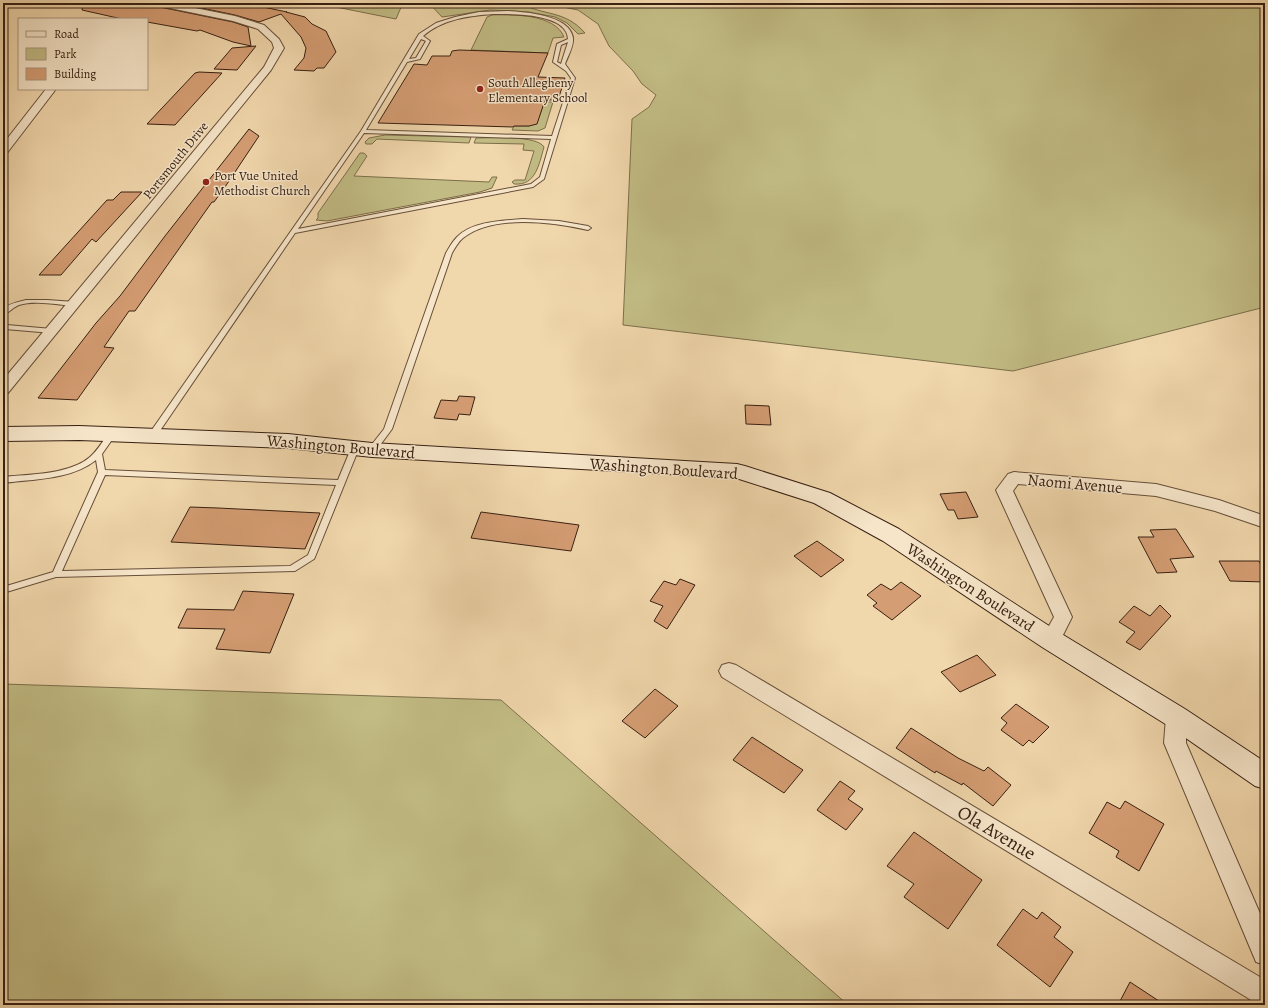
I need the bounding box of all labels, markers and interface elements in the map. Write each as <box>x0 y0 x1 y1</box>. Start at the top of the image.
legend <box>18 18 148 90</box>
text: Road <box>54 26 80 42</box>
text: Park <box>54 46 77 62</box>
text: Building <box>54 66 96 82</box>
place label: South Allegheny Elementary School <box>488 74 588 106</box>
marker: South Allegheny Elementary School <box>475 84 485 94</box>
street label: Portsmouth Drive <box>139 118 212 203</box>
place label: Port Vue United Methodist Church <box>214 167 310 199</box>
marker: Port Vue United Methodist Church <box>201 177 211 187</box>
street label: Washington Boulevard <box>265 429 416 464</box>
street label: Washington Boulevard <box>588 453 739 485</box>
street label: Naomi Avenue <box>1027 469 1123 499</box>
street label: Washington Boulevard <box>901 538 1039 638</box>
street label: Ola Avenue <box>953 799 1040 866</box>

